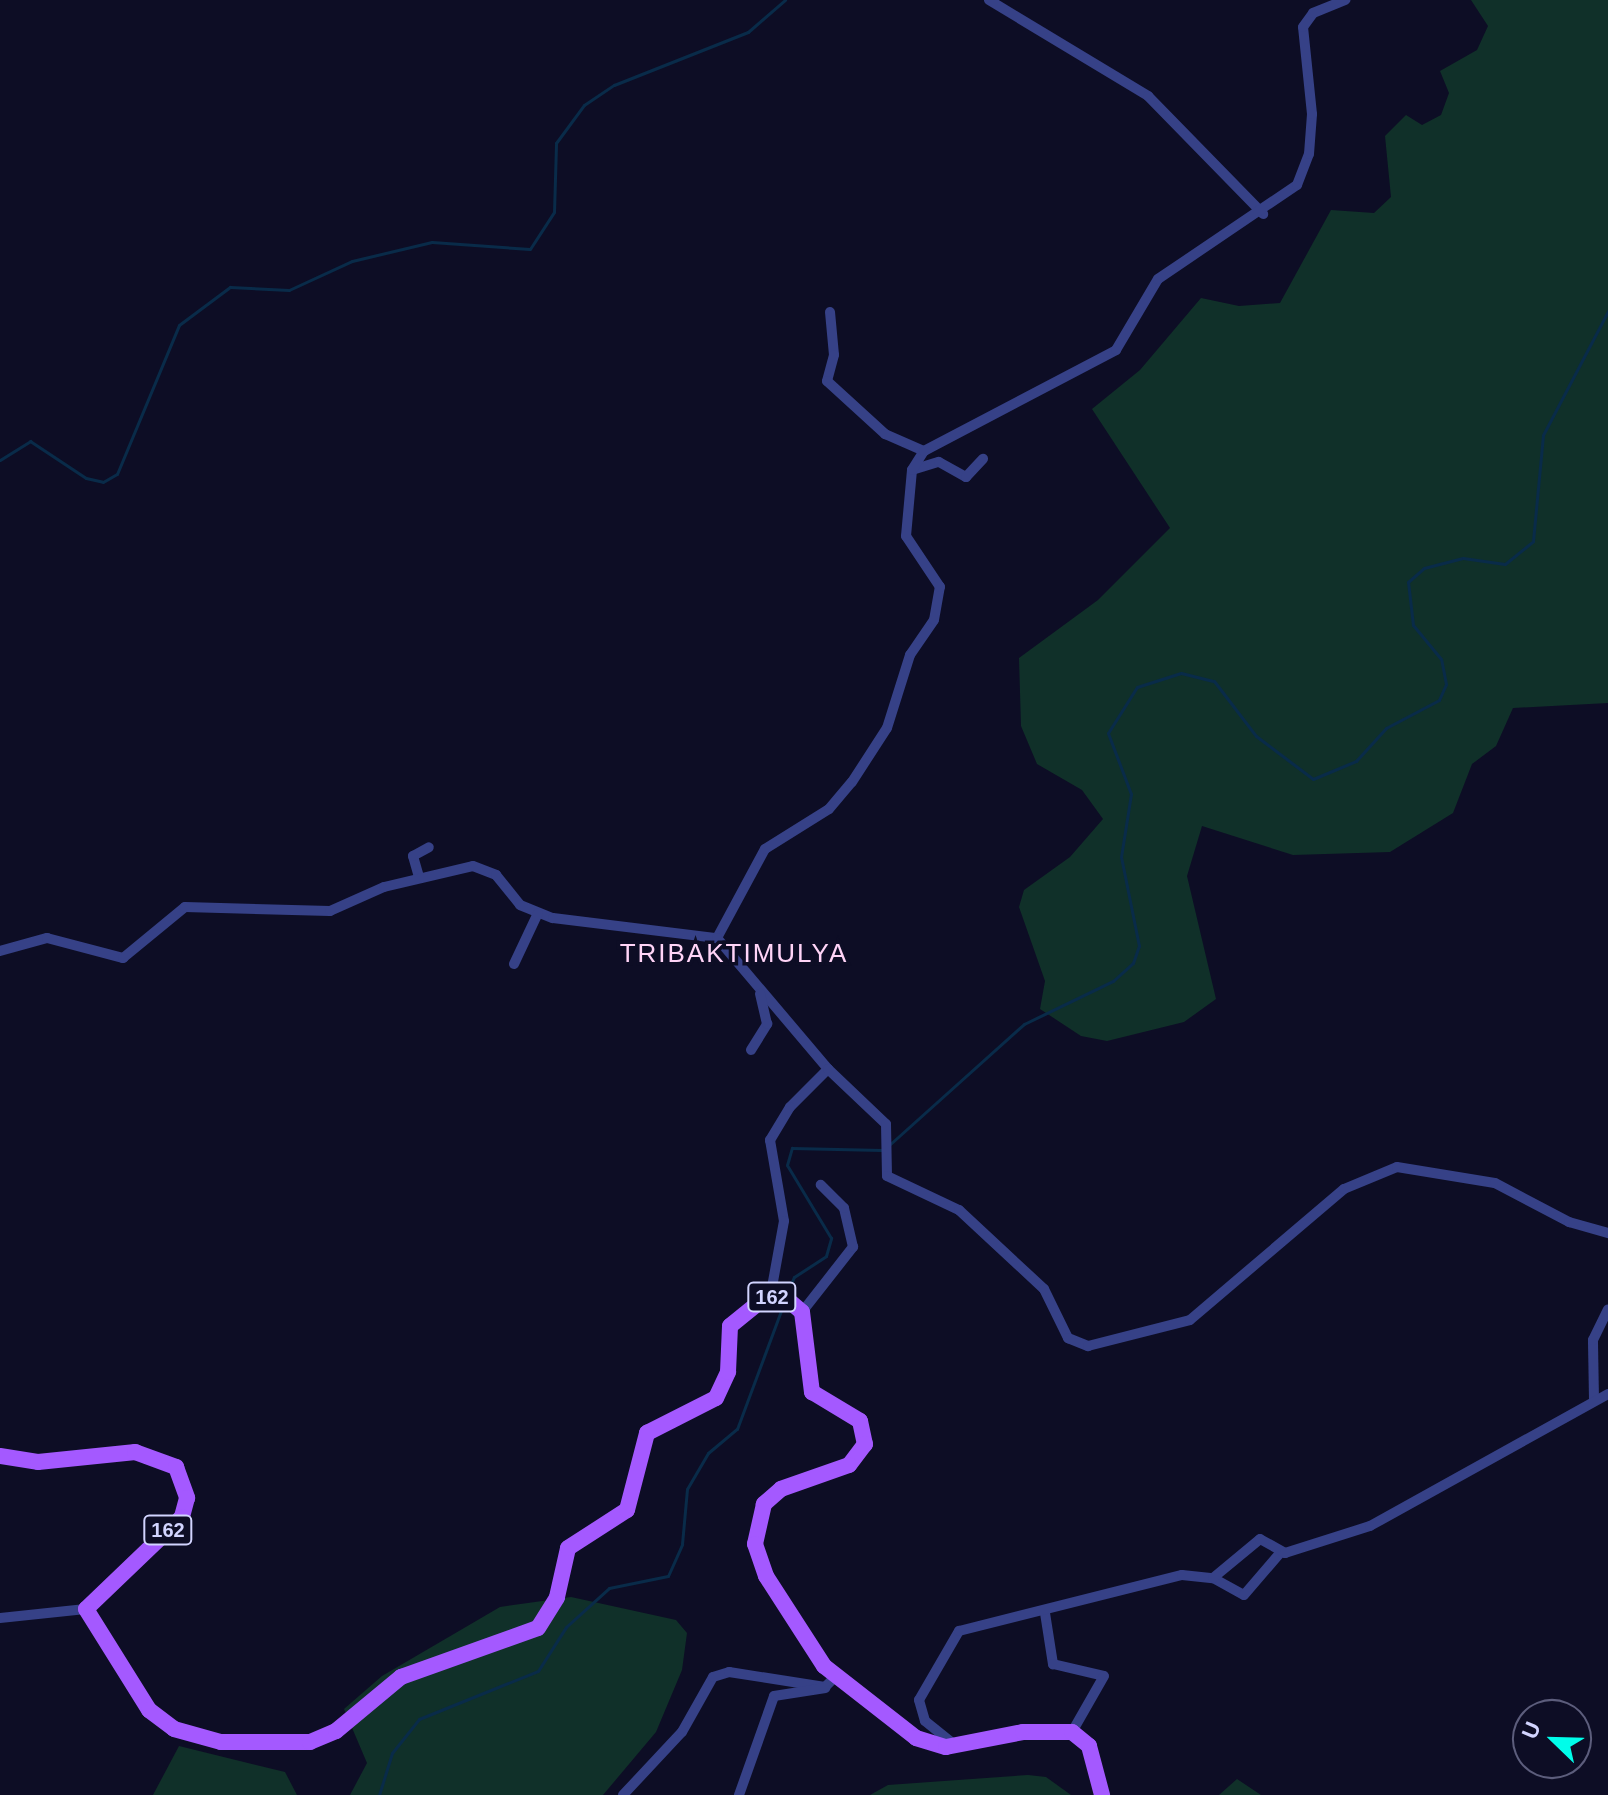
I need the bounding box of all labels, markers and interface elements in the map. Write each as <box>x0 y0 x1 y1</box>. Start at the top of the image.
district label: TRIBAKTIMULYA <box>620 938 848 970</box>
road number: 162 <box>746 1281 798 1313</box>
road number: 162 <box>142 1514 194 1546</box>
north arrow <box>1512 1699 1592 1779</box>
text: U <box>1517 1718 1546 1742</box>

